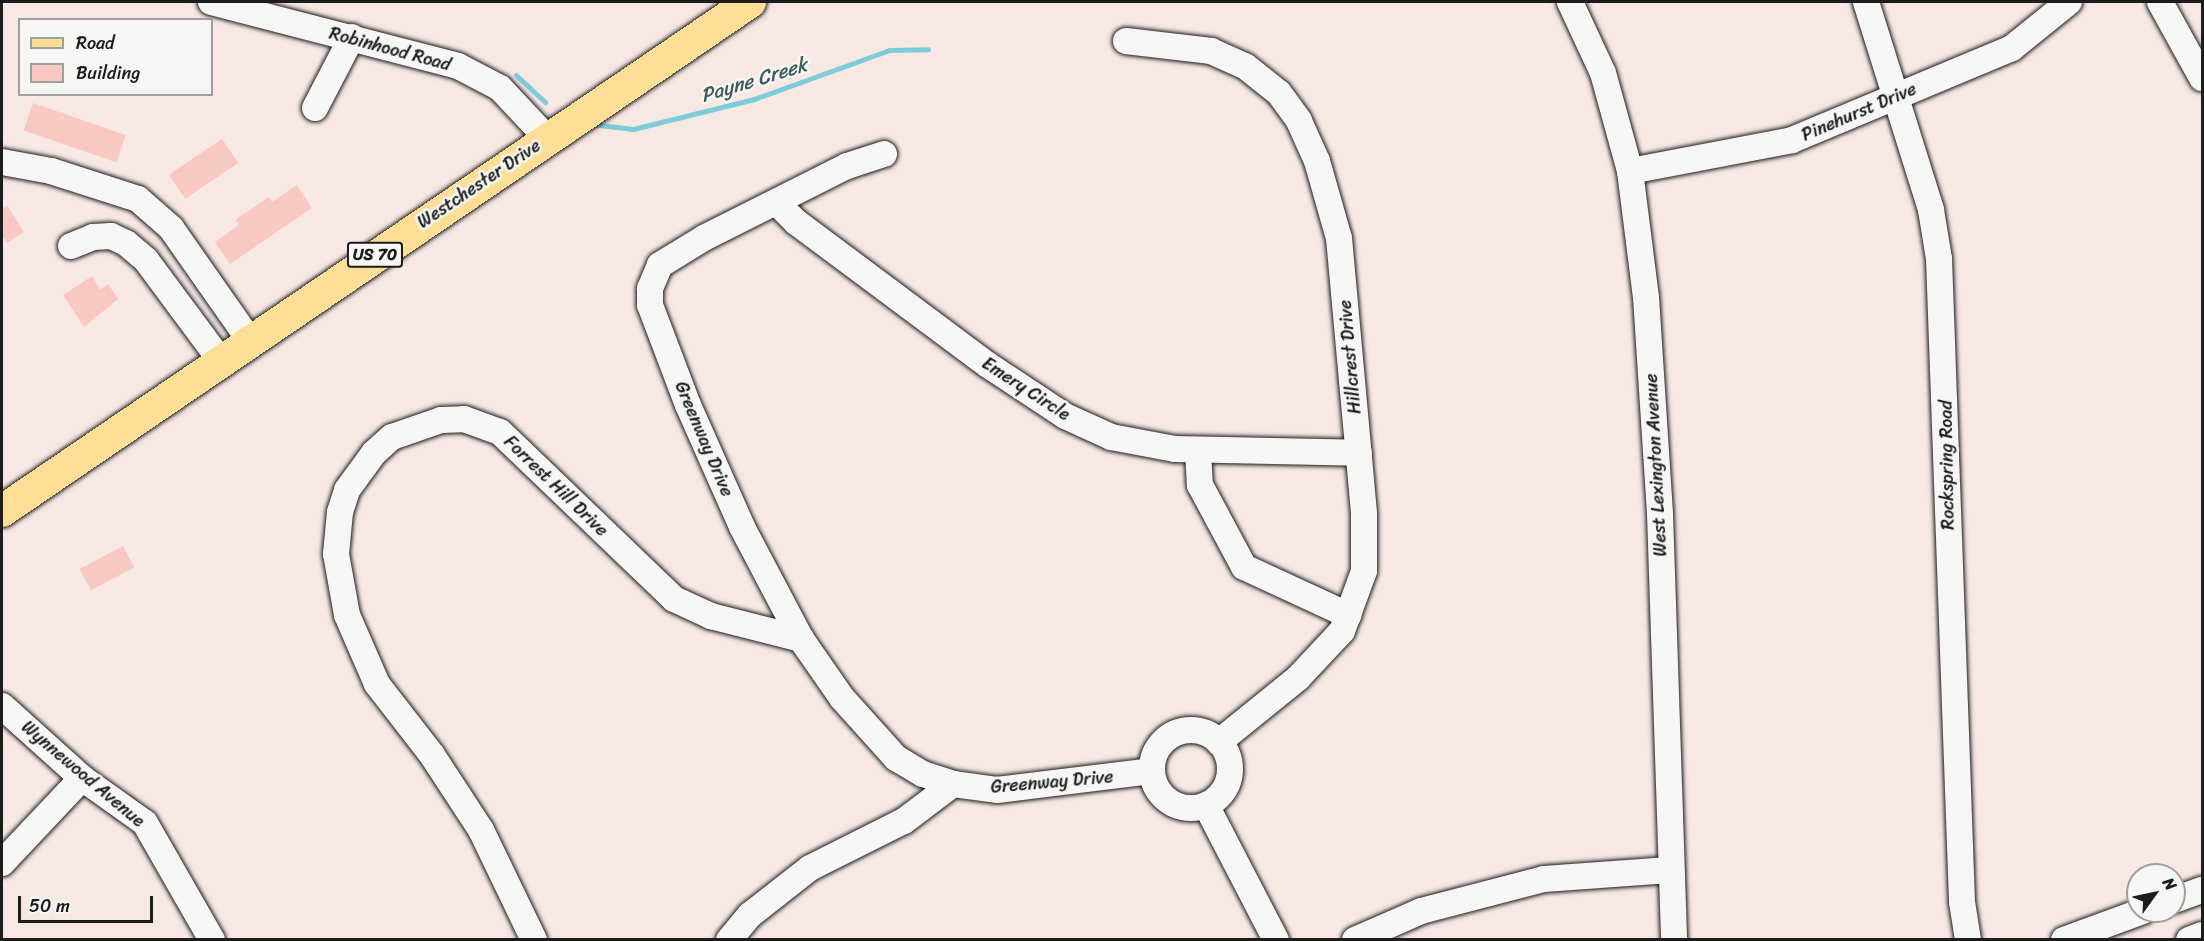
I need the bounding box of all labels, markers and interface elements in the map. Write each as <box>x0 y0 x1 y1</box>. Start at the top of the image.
legend <box>18 18 213 96</box>
street label: Robinhood Road <box>327 22 453 76</box>
text: Road <box>76 27 115 59</box>
water label: Payne Creek <box>698 52 810 108</box>
text: Building <box>76 57 140 89</box>
street label: Pinehurst Drive <box>1798 78 1920 146</box>
street label: Westchester Drive <box>413 135 545 233</box>
road number: US 70 <box>346 242 404 268</box>
street label: Hillcrest Drive <box>1334 299 1366 415</box>
street label: Emery Circle <box>978 352 1074 426</box>
street label: West Lexington Avenue <box>1640 373 1672 557</box>
street label: Greenway Drive <box>670 378 738 500</box>
street label: Rockspring Road <box>1935 400 1959 530</box>
street label: Forrest Hill Drive <box>499 431 613 541</box>
street label: Wynnewood Avenue <box>17 716 149 832</box>
street label: Greenway Drive <box>990 766 1114 798</box>
north arrow <box>2126 863 2186 923</box>
text: N <box>2155 871 2185 897</box>
scale bar <box>21 884 156 922</box>
text: 50 m <box>29 890 70 922</box>

